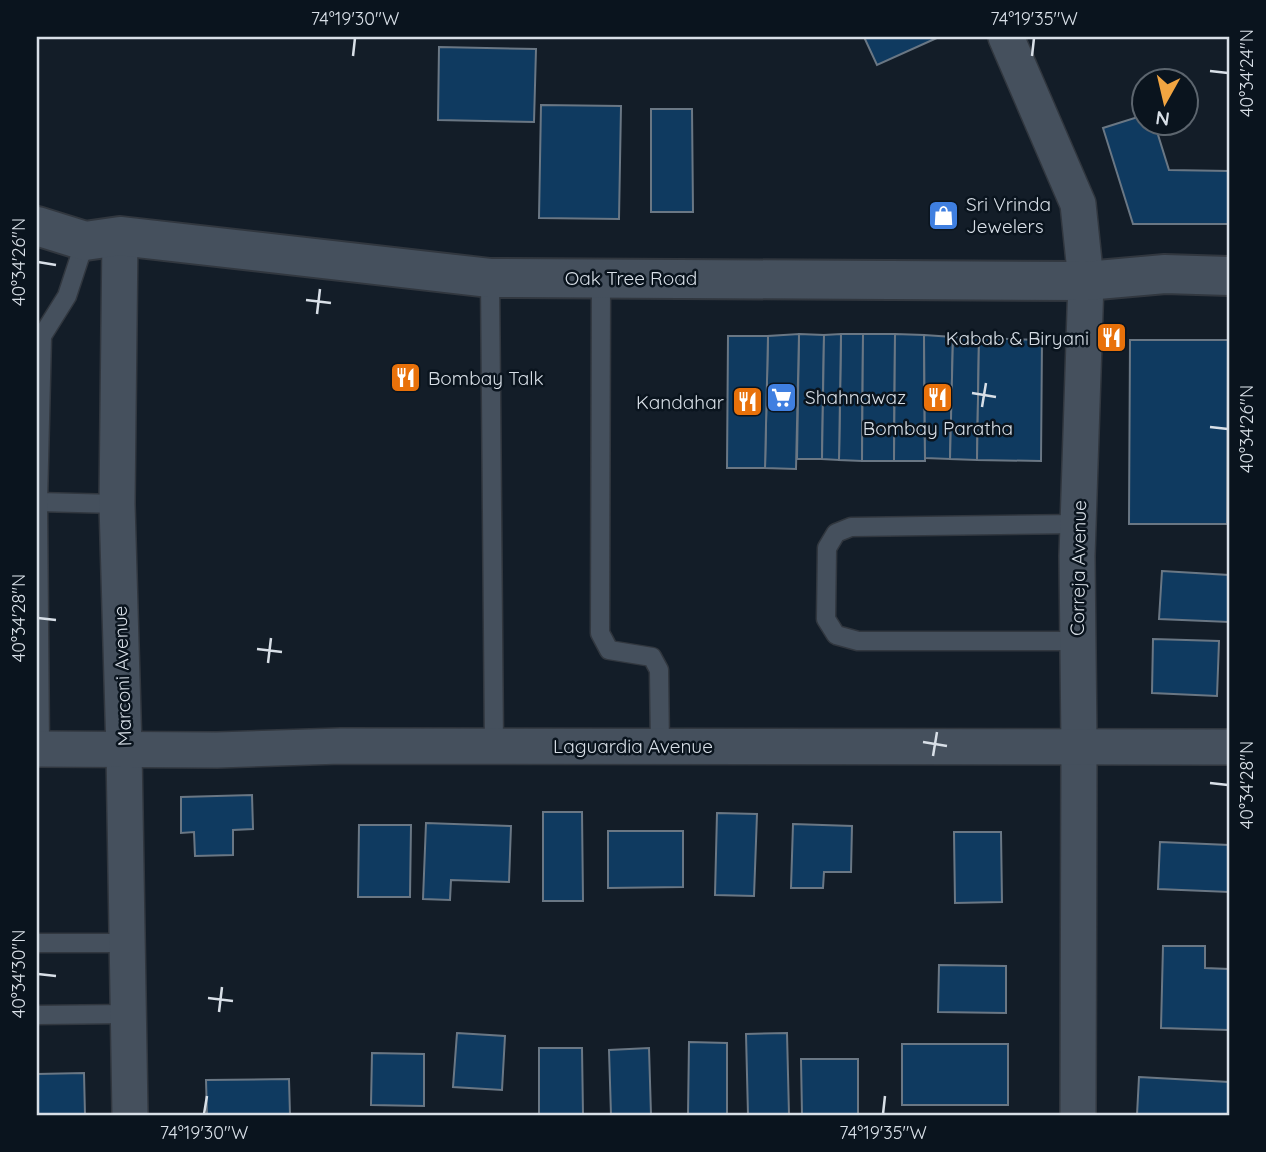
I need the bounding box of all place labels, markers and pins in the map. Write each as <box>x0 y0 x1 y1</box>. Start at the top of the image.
place label: Sri Vrinda Jewelers <box>966 192 1051 238</box>
shop icon: Sri Vrinda Jewelers <box>926 198 960 232</box>
restaurant icon: Kabab & Biryani <box>1095 321 1129 355</box>
place label: Kabab & Biryani <box>946 326 1089 350</box>
restaurant icon: Bombay Talk <box>388 361 422 395</box>
place label: Bombay Talk <box>428 366 544 390</box>
supermarket icon: Shahnawaz <box>765 380 799 414</box>
restaurant icon: Bombay Paratha <box>921 380 955 414</box>
restaurant icon: Kandahar <box>730 385 764 419</box>
place label: Shahnawaz <box>805 385 906 409</box>
place label: Kandahar <box>636 390 725 414</box>
place label: Bombay Paratha <box>863 416 1013 440</box>

